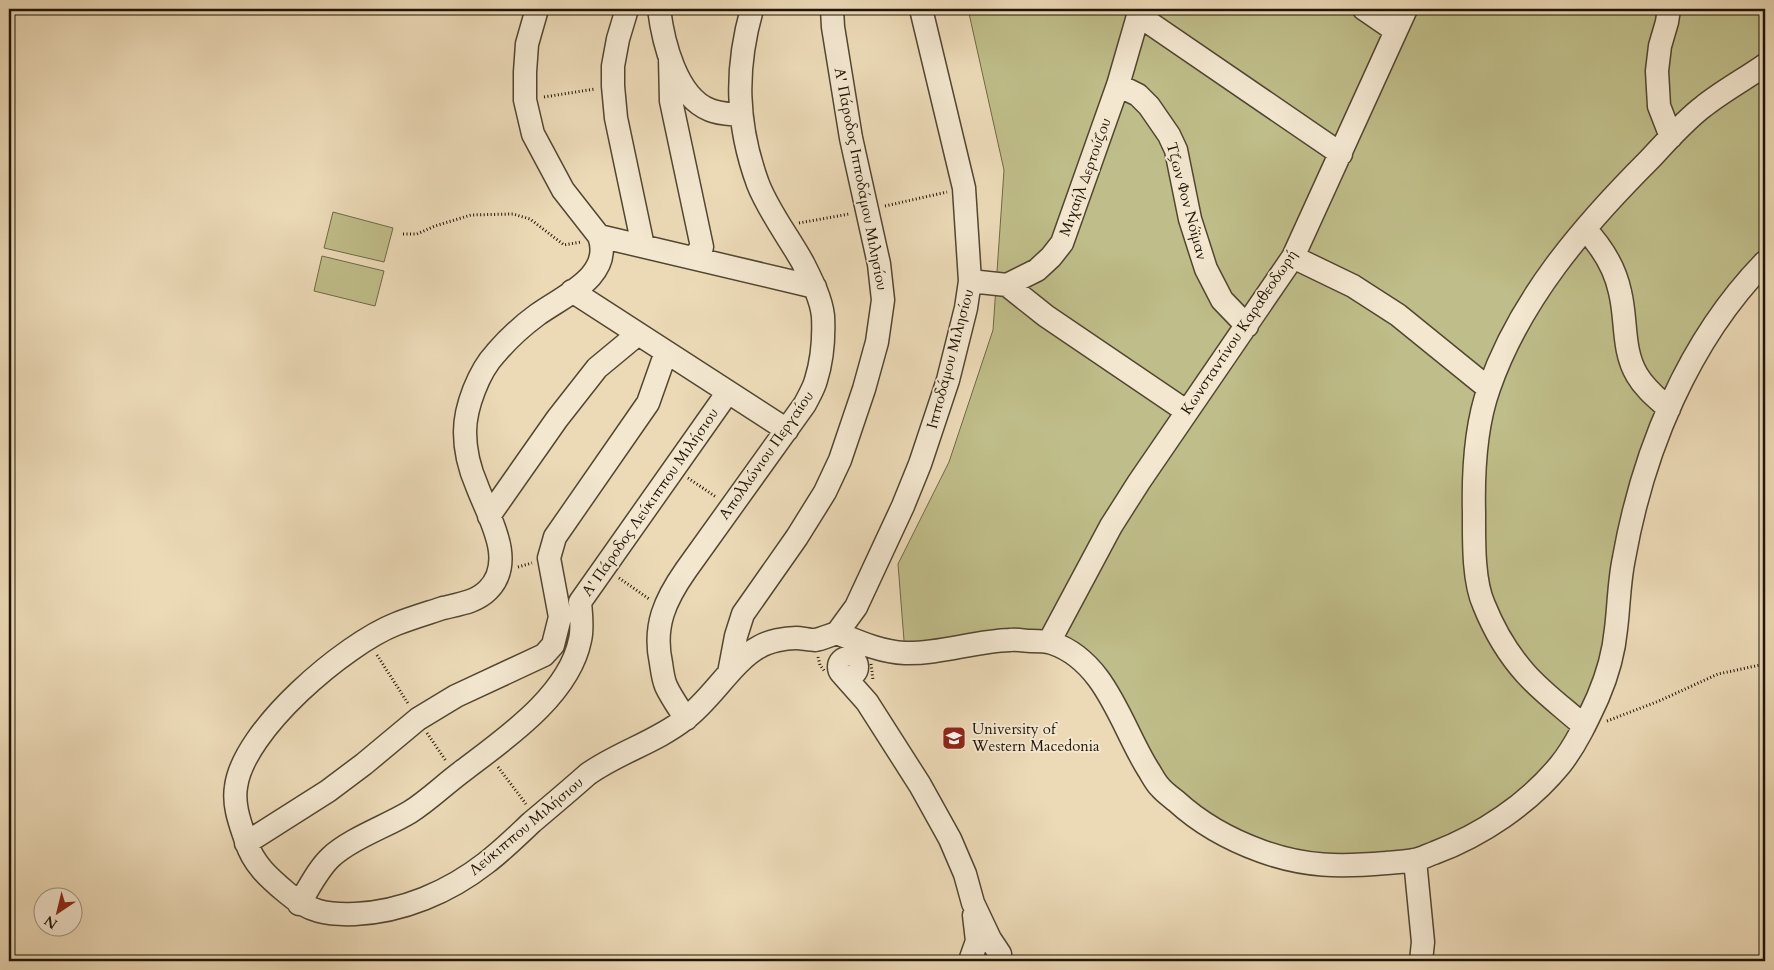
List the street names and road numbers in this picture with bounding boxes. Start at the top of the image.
street label: Α' Πάροδος Ιπποδάμου Μιλησίου [830,66,892,292]
street label: Μιχαήλ Δερτούζου [1054,115,1116,239]
street label: Τζων Φον Νόϊμαν [1162,140,1212,262]
street label: Κωνσταντίνου Καραθεοδωρή [1176,245,1302,419]
street label: Ιπποδάμου Μιλησίου [922,287,978,431]
street label: Απολλώνιου Περγαίου [714,387,818,523]
street label: Α' Πάροδος Λεύκιππου Μιλήσιου [577,404,723,600]
street label: Λεύκιππου Μιλήσιου [465,772,587,880]

